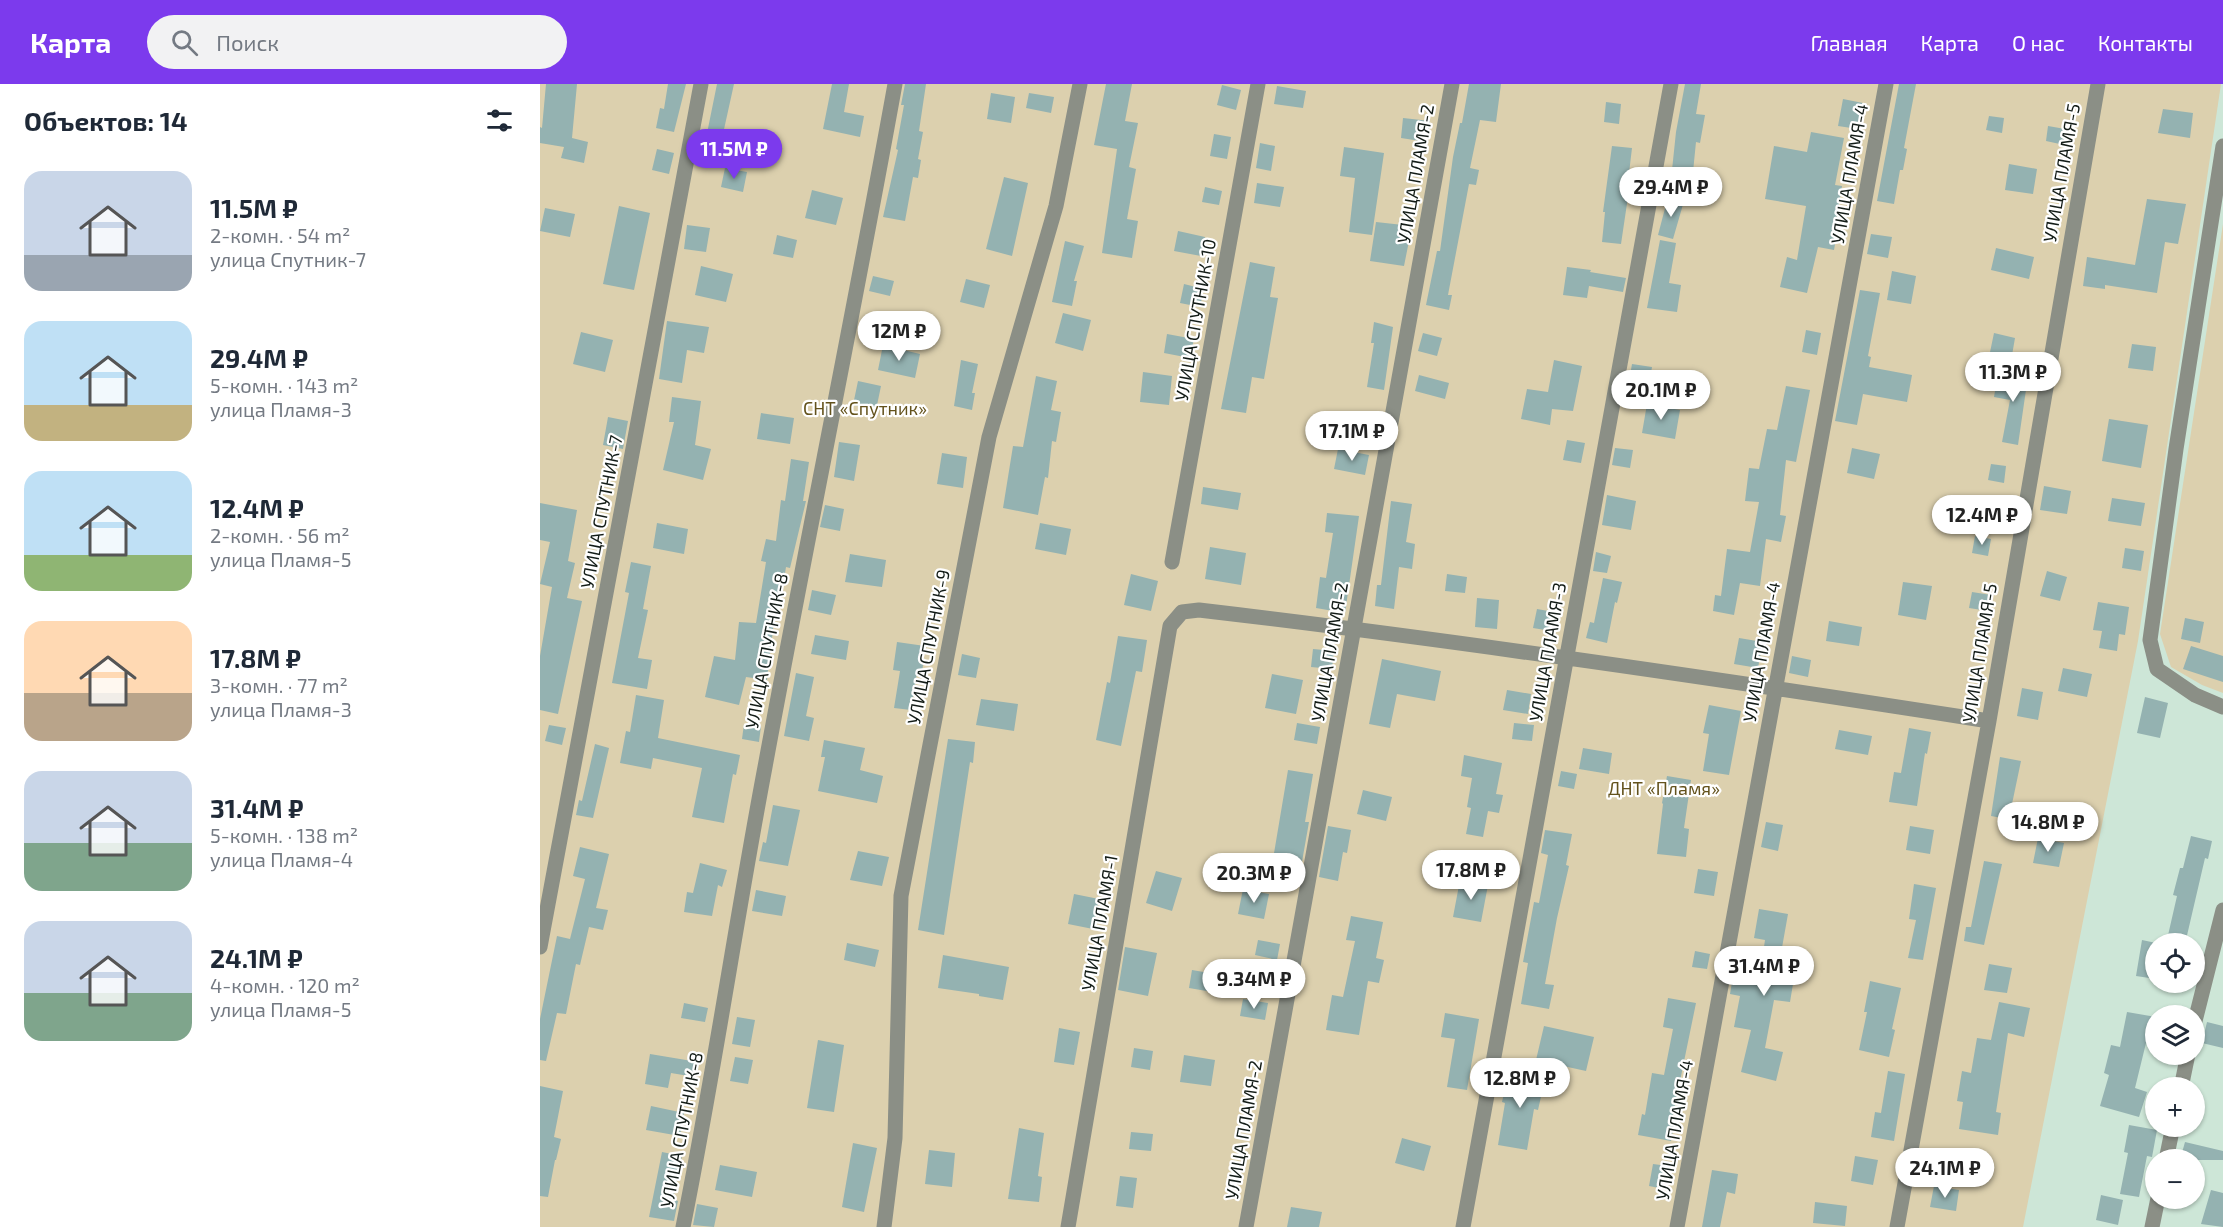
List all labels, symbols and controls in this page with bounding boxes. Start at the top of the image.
search box [147,15,567,69]
text: Карта [30,25,111,59]
icon: search [168,26,201,59]
text: Поиск [216,29,279,55]
text: Главная [1811,30,1888,55]
text: Карта [1921,30,1979,55]
text: О нас [2012,30,2065,55]
text: Контакты [2098,30,2193,55]
street label: УЛИЦА ПЛАМЯ-2 [1392,102,1438,245]
street label: УЛИЦА ПЛАМЯ-4 [1826,102,1872,246]
street label: УЛИЦА ПЛАМЯ-5 [2038,102,2084,244]
icon: filters [483,104,516,137]
text: Объектов: 14 [24,105,188,136]
pin: 11.5M ₽ [679,129,789,180]
text: 11.5M ₽ [700,136,768,160]
pin: 29.4M ₽ [1616,167,1726,218]
text: 29.4M ₽ [1633,174,1709,198]
text: 11.5M ₽ [210,192,298,223]
icon: home [72,195,144,267]
text: 2-комн. · 54 m² [210,223,350,247]
street label: УЛИЦА СПУТНИК-10 [1170,237,1220,403]
text: улица Спутник-7 [210,247,366,271]
pin: 12M ₽ [857,311,941,362]
text: 12M ₽ [872,318,926,342]
text: 29.4M ₽ [210,342,308,373]
icon: home [72,345,144,417]
pin: 11.3M ₽ [1958,352,2068,403]
text: 11.3M ₽ [1979,359,2047,383]
pin: 20.1M ₽ [1606,370,1716,421]
text: 5-комн. · 143 m² [210,373,358,397]
text: 20.1M ₽ [1625,377,1697,401]
text: улица Пламя-3 [210,397,352,421]
park label: СНТ «Спутник» [803,397,927,419]
pin: 17.1M ₽ [1297,411,1407,462]
text: 17.1M ₽ [1319,418,1385,442]
street label: УЛИЦА СПУТНИК-7 [575,433,627,590]
text: 12.4M ₽ [210,492,304,523]
icon: home [72,495,144,567]
pin: 12.4M ₽ [1927,495,2037,546]
text: 12.4M ₽ [1946,502,2018,526]
text: 2-комн. · 56 m² [210,523,350,547]
text: улица Пламя-5 [210,547,352,571]
street label: УЛИЦА СПУТНИК-9 [902,567,954,726]
street label: УЛИЦА СПУТНИК-8 [740,571,792,731]
street label: УЛИЦА ПЛАМЯ-2 [1306,580,1352,723]
street label: УЛИЦА ПЛАМЯ-3 [1524,580,1570,723]
street label: УЛИЦА ПЛАМЯ-4 [1738,580,1784,724]
street label: УЛИЦА ПЛАМЯ-5 [1957,582,2001,724]
text: 17.8M ₽ [210,642,301,673]
icon: home [72,645,144,717]
text: 3-комн. · 77 m² [210,673,348,697]
text: улица Пламя-3 [210,697,352,721]
park label: ДНТ «Пламя» [1608,777,1720,799]
text: 31.4M ₽ [210,792,304,823]
icon: home [72,795,144,867]
pin: 14.8M ₽ [1993,802,2103,853]
text: 14.8M ₽ [2011,809,2085,833]
text: 5-комн. · 138 m² [210,823,358,847]
text: улица Пламя-4 [210,847,353,871]
pin: 17.8M ₽ [1416,850,1526,901]
street label: УЛИЦА ПЛАМЯ-1 [1076,853,1122,992]
pin: 20.3M ₽ [1199,853,1309,904]
text: 17.8M ₽ [1436,857,1506,881]
text: 20.3M ₽ [1217,860,1291,884]
map controls [2145,933,2205,1209]
button: locate [2145,933,2205,993]
text: 24.1M ₽ [210,942,303,973]
icon: home [72,945,144,1017]
pin: 31.4M ₽ [1709,946,1819,997]
text: 31.4M ₽ [1728,953,1800,977]
pin: 9.34M ₽ [1199,959,1309,1010]
text: 9.34M ₽ [1216,966,1292,990]
text: 4-комн. · 120 m² [210,973,360,997]
text: улица Пламя-5 [210,997,352,1021]
button: layers [2145,1005,2205,1065]
street label: УЛИЦА СПУТНИК-8 [655,1050,707,1210]
street label: УЛИЦА ПЛАМЯ-2 [1220,1058,1266,1201]
pin: 12.8M ₽ [1465,1058,1575,1109]
street label: УЛИЦА ПЛАМЯ-4 [1651,1058,1697,1202]
text: 12.8M ₽ [1484,1065,1556,1089]
button: + [2145,1077,2205,1137]
pin: 24.1M ₽ [1890,1148,2000,1199]
button: − [2145,1149,2205,1209]
text: 24.1M ₽ [1909,1155,1981,1179]

